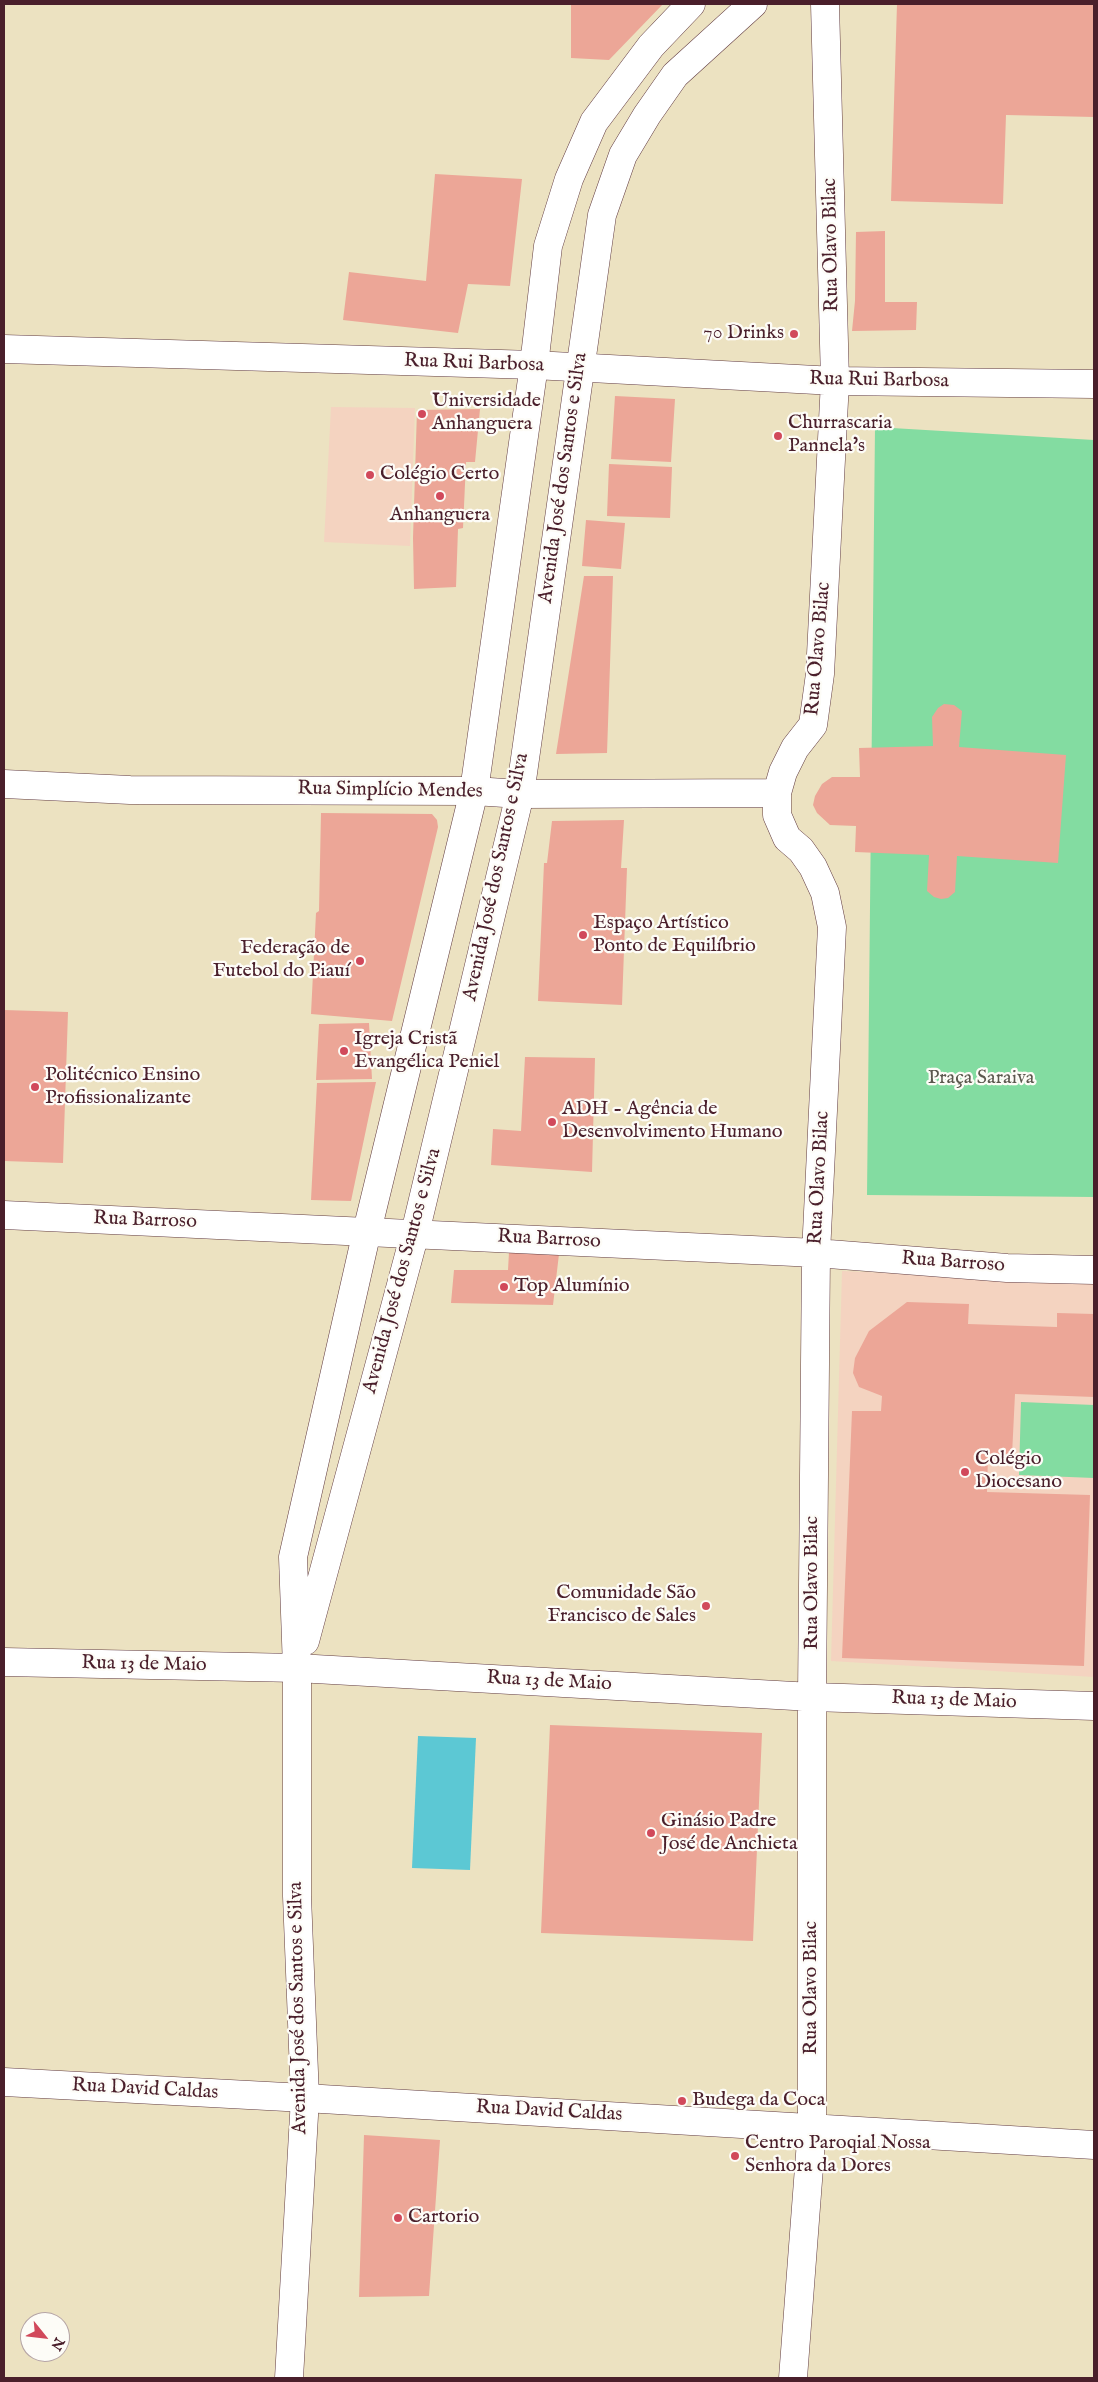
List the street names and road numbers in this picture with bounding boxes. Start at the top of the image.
street label: Rua Olavo Bilac [819,178,845,312]
street label: Rua Rui Barbosa [404,350,544,378]
street label: Avenida José dos Santos e Silva [535,351,593,605]
street label: Rua Rui Barbosa [809,368,949,394]
street label: Rua Olavo Bilac [801,581,837,717]
street label: Avenida José dos Santos e Silva [459,751,535,1003]
street label: Rua Simplício Mendes [297,777,483,805]
street label: Rua Olavo Bilac [805,1110,835,1246]
street label: Avenida José dos Santos e Silva [359,1146,447,1396]
street label: Rua Barroso [93,1207,197,1235]
street label: Rua Barroso [497,1225,601,1255]
street label: Rua Barroso [900,1247,1006,1279]
street label: Rua Olavo Bilac [801,1516,825,1650]
street label: Rua 13 de Maio [81,1652,207,1678]
street label: Rua 13 de Maio [486,1667,612,1697]
street label: Rua 13 de Maio [891,1687,1017,1715]
street label: Avenida José dos Santos e Silva [285,1881,313,2135]
street label: Rua Olavo Bilac [800,1921,824,2055]
street label: Rua David Caldas [71,2074,219,2106]
street label: Rua David Caldas [475,2096,623,2128]

